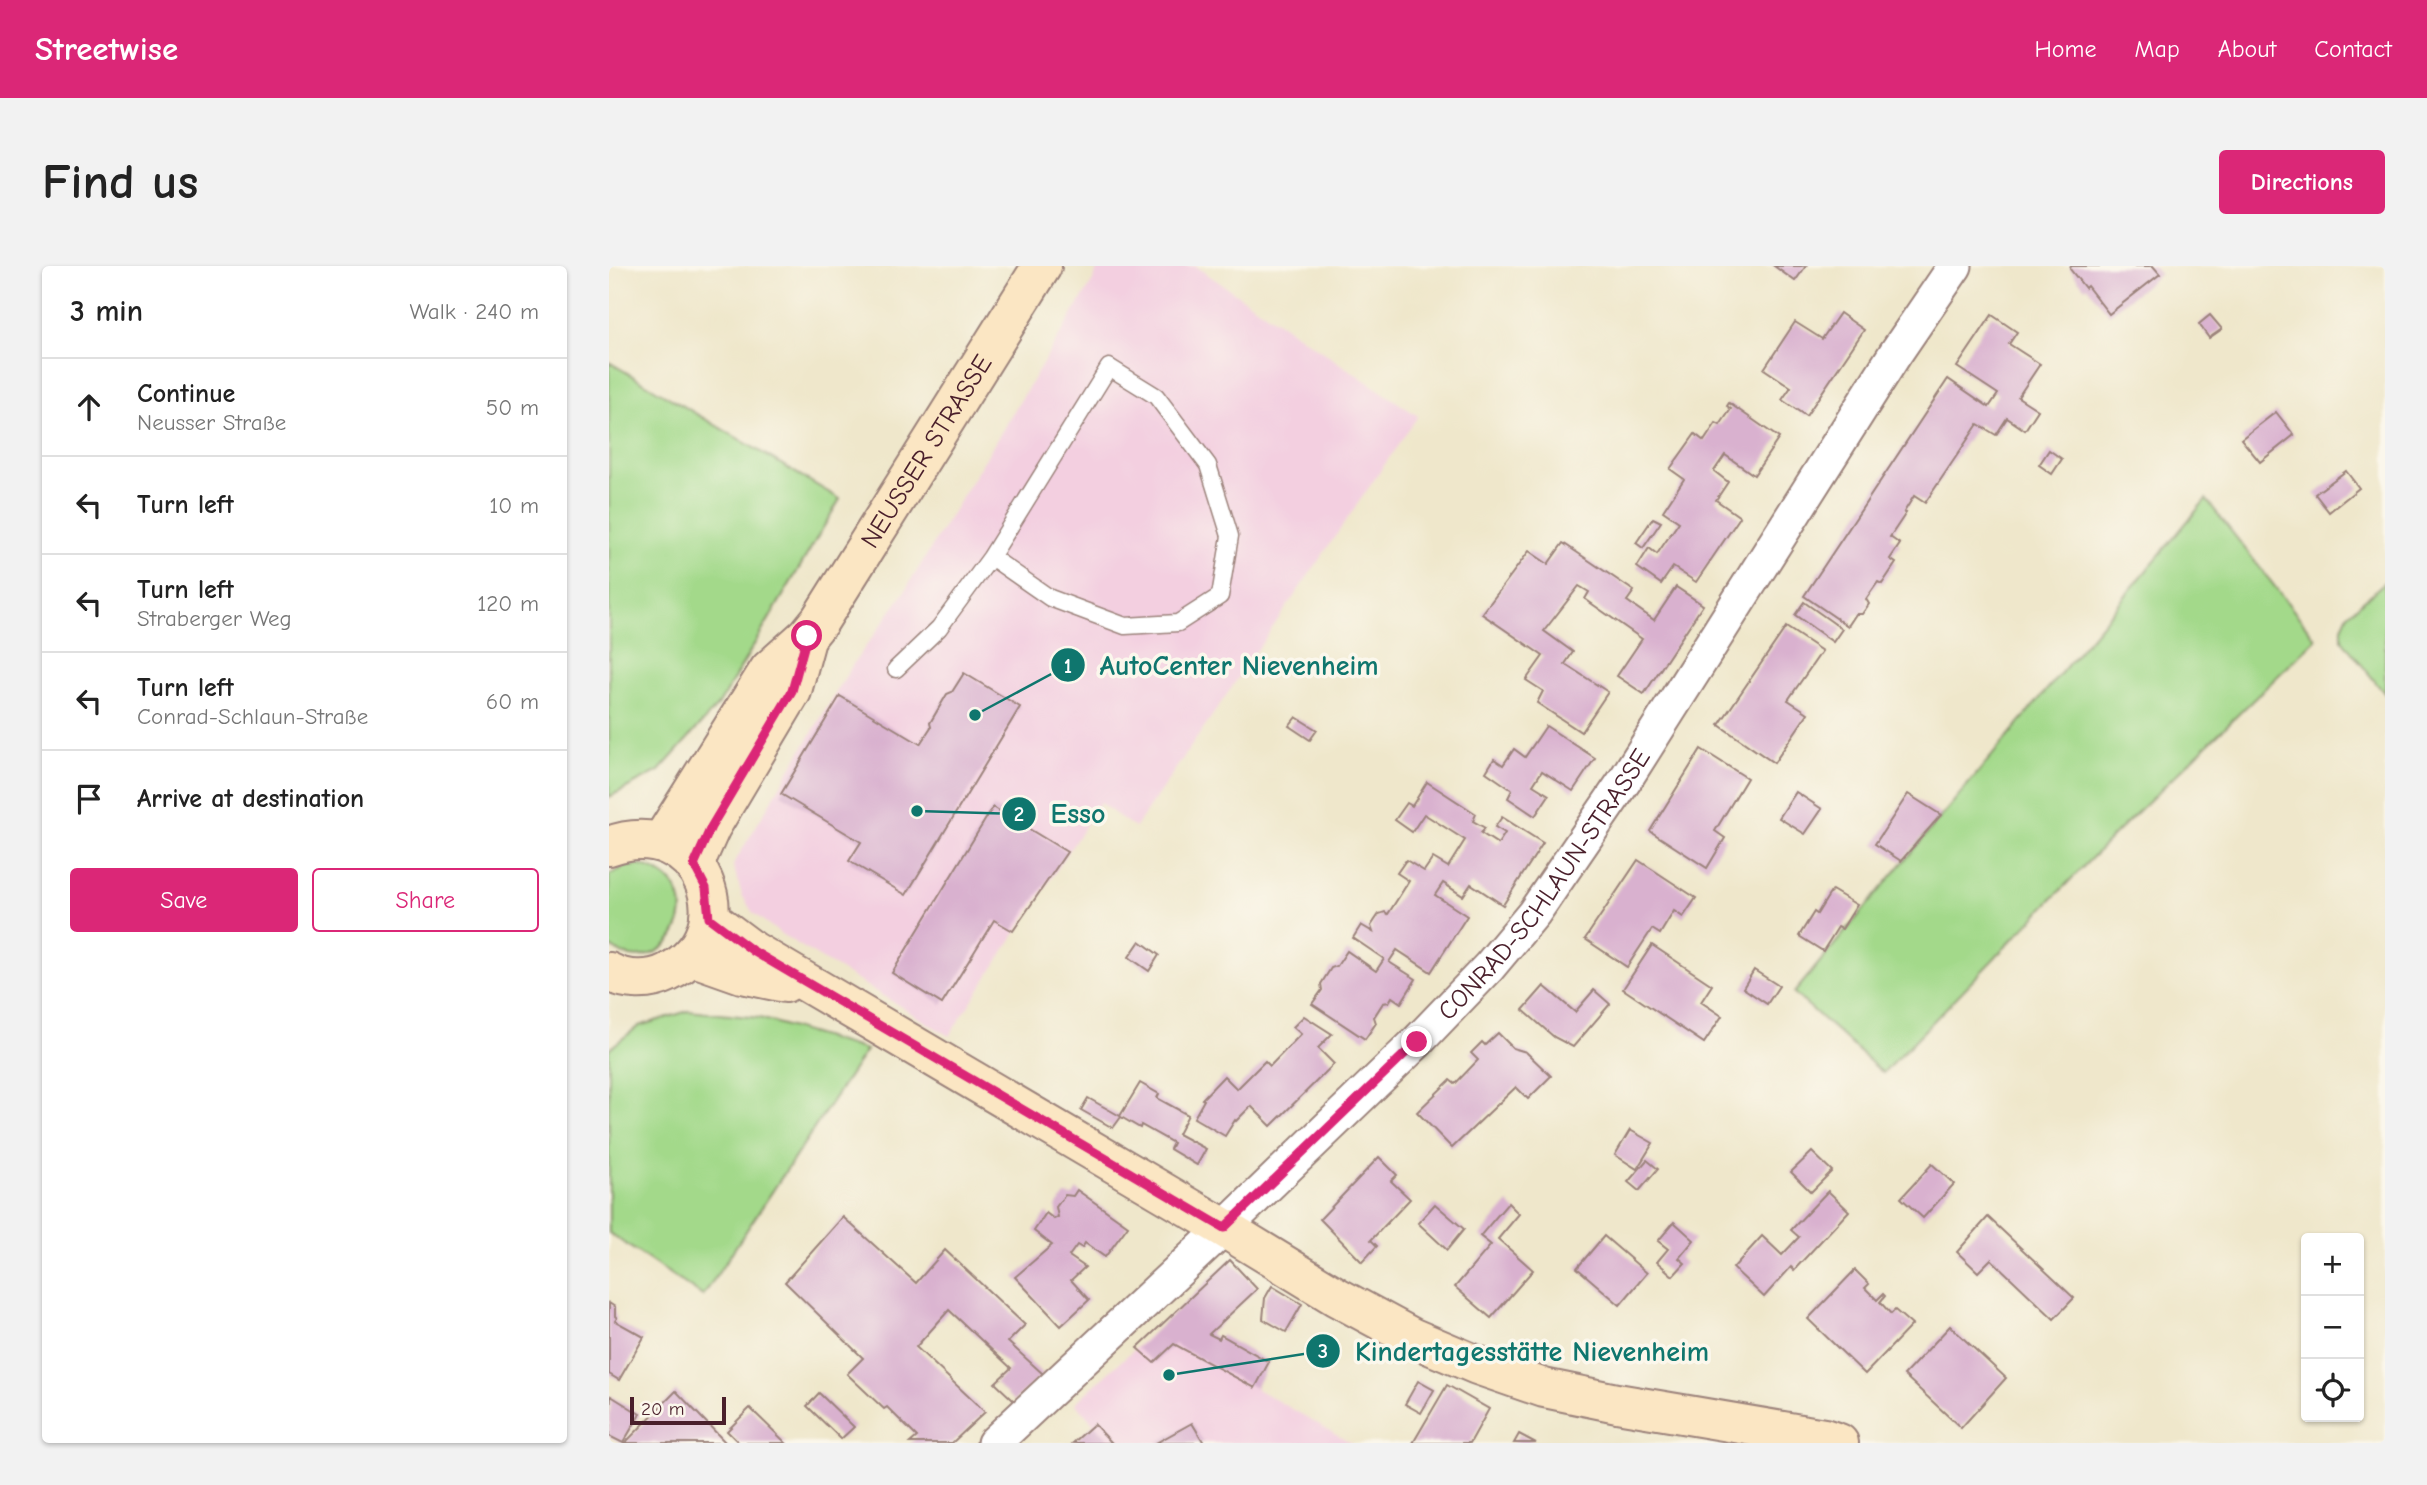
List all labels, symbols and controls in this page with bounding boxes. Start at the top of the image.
text: Streetwise [35,30,178,68]
text: Home [2035,35,2096,63]
text: Map [2134,35,2180,63]
text: About [2218,35,2276,63]
text: Contact [2314,35,2392,63]
button: Directions [2219,150,2385,214]
text: Find us [42,154,198,210]
text: 3 min [70,294,143,329]
text: Walk · 240 m [409,298,539,325]
street label: NEUSSER STRASSE [855,350,998,554]
text: Continue [137,379,235,409]
icon: ahead [70,388,108,426]
text: 50 m [486,394,539,421]
text: Neusser Straße [137,409,286,436]
icon: left [70,486,108,524]
text: Turn left [137,490,234,520]
text: 10 m [489,492,539,519]
text: Turn left [137,575,234,605]
icon: left [70,584,108,622]
text: 120 m [477,590,539,617]
text: Straberger Weg [137,605,292,632]
route start [791,620,822,651]
callout: AutoCenter Nievenheim [1050,641,1393,690]
text: AutoCenter Nievenheim [1099,650,1379,682]
text: 1 [1064,654,1072,678]
text: Turn left [137,673,234,703]
icon: left [70,682,108,720]
text: 60 m [486,688,539,715]
text: Conrad-Schlaun-Straße [137,703,368,730]
street label: CONRAD-SCHLAUN-STRASSE [1432,744,1657,1027]
icon: arrive [70,780,108,818]
text: Arrive at destination [137,784,364,814]
callout: Esso [1002,789,1120,838]
text: Esso [1051,798,1105,830]
text: 2 [1014,802,1024,826]
button: Save [70,868,298,932]
button: Share [312,868,539,932]
route end [1401,1026,1432,1057]
map controls [2301,1233,2364,1422]
button: + [2301,1233,2364,1296]
button: − [2301,1296,2364,1359]
callout: Kindertagesstätte Nievenheim [1306,1326,1723,1375]
text: Kindertagesstätte Nievenheim [1355,1336,1709,1368]
text: 3 [1318,1339,1328,1363]
button: locate [2301,1359,2364,1422]
scale bar [630,1394,726,1426]
text: 20 m [641,1398,685,1420]

